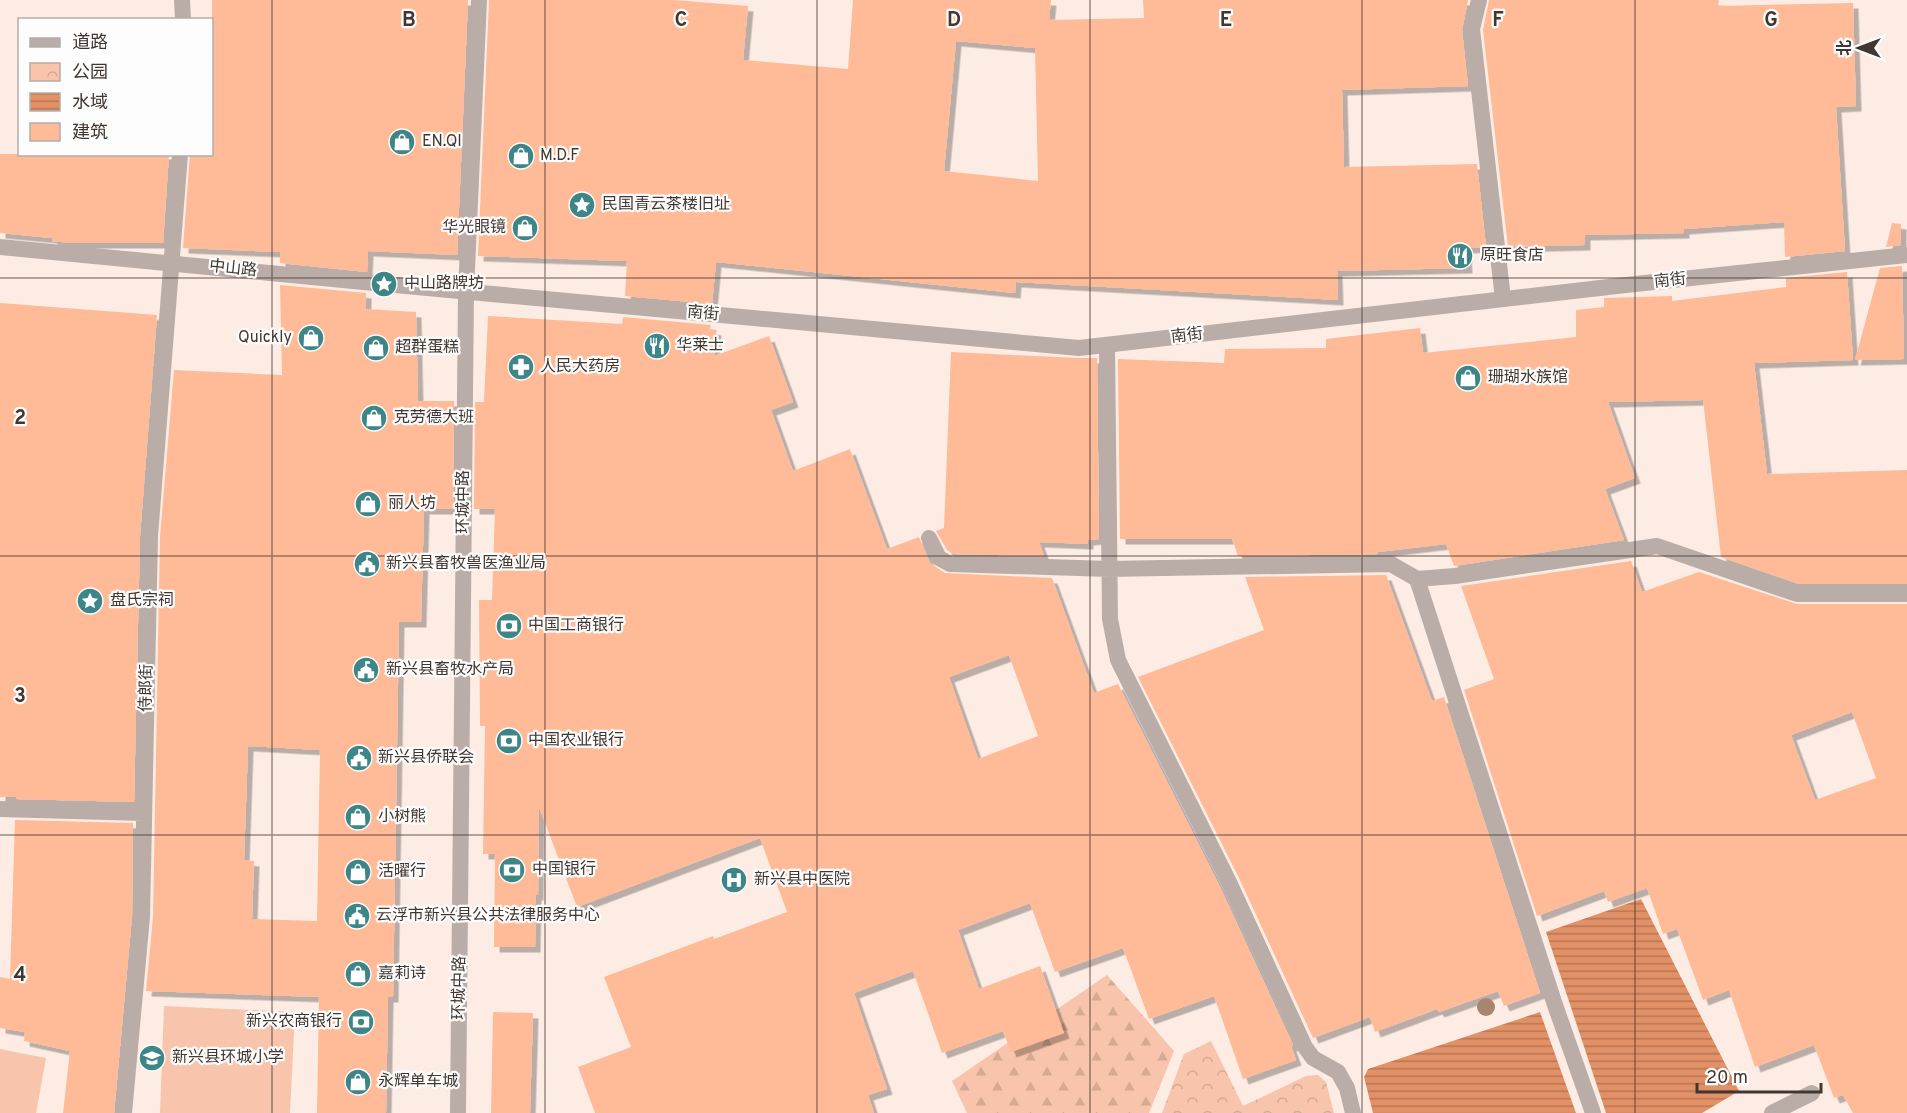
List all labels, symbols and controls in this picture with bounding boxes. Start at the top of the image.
text: B [402,8,416,34]
text: C [675,8,687,34]
text: D [947,8,961,34]
text: E [1220,8,1232,34]
text: F [1492,8,1504,34]
text: G [1764,8,1778,34]
legend [18,18,213,156]
north arrow [1829,18,1889,78]
text: 道路 [72,32,108,55]
text: 北 [1836,40,1856,56]
text: 公园 [72,62,108,85]
text: 水域 [72,92,108,115]
text: 建筑 [72,122,108,145]
shop icon: EN.QI [387,127,417,157]
place label: EN.QI [422,132,462,152]
shop icon: M.D.F [506,141,536,171]
place label: M.D.F [540,146,579,166]
place icon: 民国青云茶楼旧址 [567,190,597,220]
place label: 民国青云茶楼旧址 [602,195,730,215]
shop icon: 华光眼镜 [510,213,540,243]
place label: 华光眼镜 [442,218,506,238]
restaurant icon: 原旺食店 [1445,241,1475,271]
place label: 原旺食店 [1480,246,1544,266]
street label: 中山路 [208,257,258,281]
place icon: 中山路牌坊 [369,269,399,299]
street label: 南街 [1653,269,1687,293]
place label: 中山路牌坊 [404,274,484,294]
street label: 南街 [686,303,720,325]
shop icon: Quickly [296,323,326,353]
street label: 南街 [1170,324,1204,348]
place label: Quickly [238,328,292,348]
restaurant icon: 华莱士 [642,331,672,361]
shop icon: 超群蛋糕 [361,333,391,363]
place label: 华莱士 [676,336,724,356]
place label: 超群蛋糕 [395,338,459,358]
pharmacy icon: 人民大药房 [506,352,536,382]
place label: 人民大药房 [540,357,620,377]
shop icon: 珊瑚水族馆 [1453,363,1483,393]
place label: 珊瑚水族馆 [1488,368,1568,388]
shop icon: 克劳德大班 [359,403,389,433]
text: 2 [14,406,26,432]
place label: 克劳德大班 [394,408,474,428]
street label: 环城中路 [454,470,474,534]
shop icon: 丽人坊 [353,489,383,519]
place label: 丽人坊 [388,494,436,514]
public building icon: 新兴县畜牧兽医渔业局 [352,549,382,579]
place label: 新兴县畜牧兽医渔业局 [386,554,546,574]
place icon: 盘氏宗祠 [75,586,105,616]
place label: 盘氏宗祠 [110,591,174,611]
bank icon: 中国工商银行 [494,611,524,641]
place label: 中国工商银行 [528,616,624,636]
public building icon: 新兴县畜牧水产局 [351,655,381,685]
place label: 新兴县畜牧水产局 [386,660,514,680]
street label: 侍郎街 [136,664,157,712]
text: 3 [14,684,26,710]
bank icon: 中国农业银行 [494,726,524,756]
place label: 中国农业银行 [528,731,624,751]
public building icon: 新兴县侨联会 [344,743,374,773]
place label: 新兴县侨联会 [378,748,474,768]
shop icon: 小树熊 [343,802,373,832]
place label: 小树熊 [378,807,426,827]
bank icon: 中国银行 [497,855,527,885]
shop icon: 活曜行 [343,857,373,887]
place label: 中国银行 [532,860,596,880]
place label: 活曜行 [378,862,426,882]
hospital icon: 新兴县中医院 [719,865,749,895]
place label: 新兴县中医院 [754,870,850,890]
public building icon: 云浮市新兴县公共法律服务中心 [342,901,372,931]
place label: 云浮市新兴县公共法律服务中心 [376,906,600,926]
street label: 环城中路 [449,956,471,1020]
shop icon: 嘉莉诗 [343,959,373,989]
text: 4 [14,963,26,989]
place label: 嘉莉诗 [378,964,426,984]
bank icon: 新兴农商银行 [346,1007,376,1037]
place label: 新兴农商银行 [246,1012,342,1032]
school or university icon: 新兴县环城小学 [137,1043,167,1073]
place label: 新兴县环城小学 [172,1048,284,1068]
scale bar [1697,1056,1822,1094]
shop icon: 永辉单车城 [343,1067,373,1097]
text: 20 m [1706,1067,1748,1090]
place label: 永辉单车城 [378,1072,458,1092]

